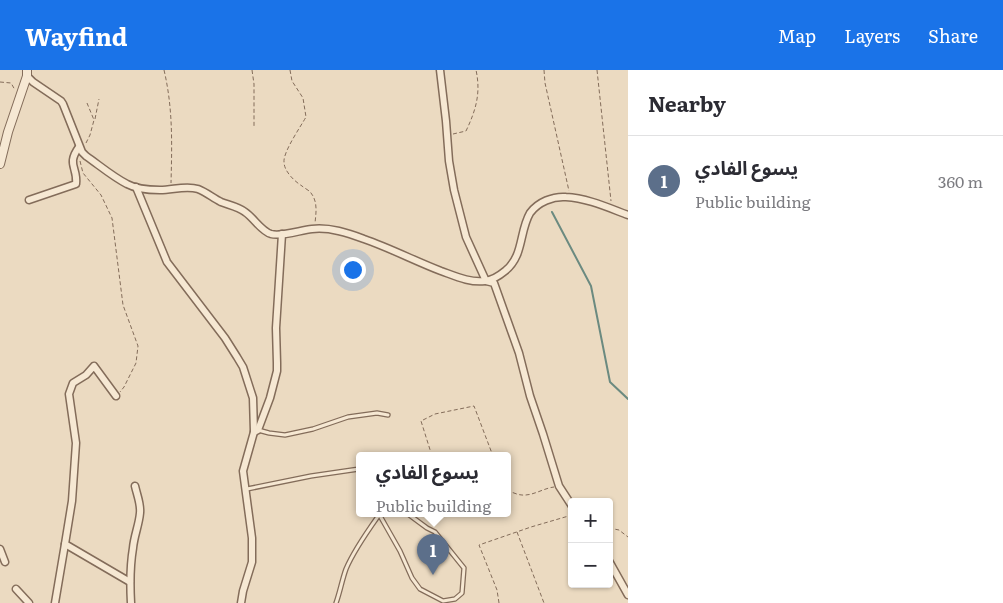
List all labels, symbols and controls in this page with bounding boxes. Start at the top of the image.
text: Wayfind [25,18,128,53]
text: Map [778,22,816,49]
text: Layers [844,22,900,49]
text: Share [928,22,978,49]
text: Nearby [648,87,726,118]
text: يسوع الفادي [695,153,798,181]
text: 1 [661,169,667,193]
text: 360 m [938,169,983,193]
text: Public building [695,189,811,213]
your location [340,257,366,283]
popup [356,452,511,517]
text: يسوع الفادي [376,457,479,485]
text: Public building [376,493,491,517]
map controls [568,498,613,588]
button: + [568,498,613,543]
pin: 1 [417,534,449,575]
button: − [568,543,613,588]

